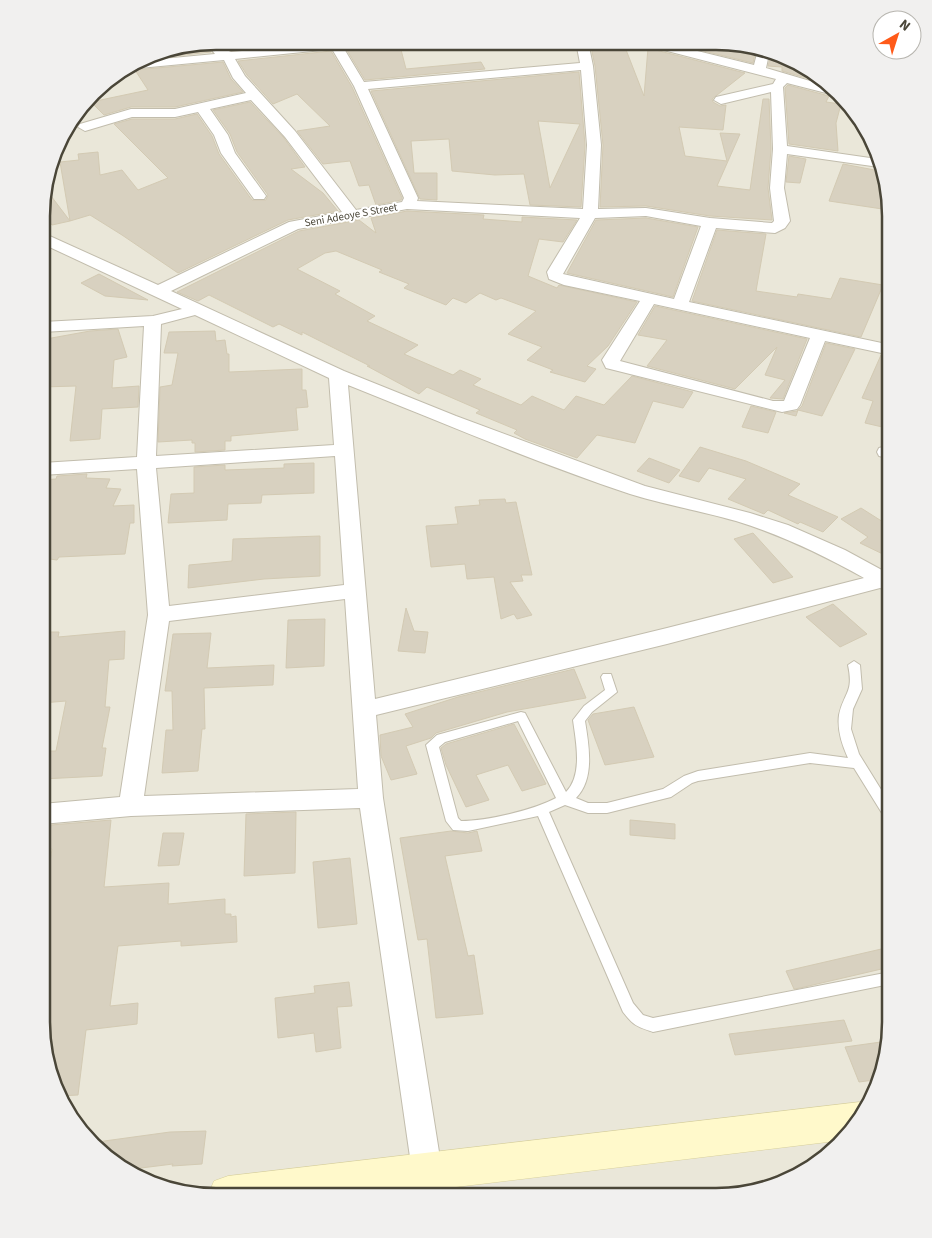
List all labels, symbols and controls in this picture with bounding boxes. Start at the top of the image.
north arrow [872,10,922,60]
text: N [895,15,914,36]
street label: Seni Adeoye S Street [303,199,399,231]

